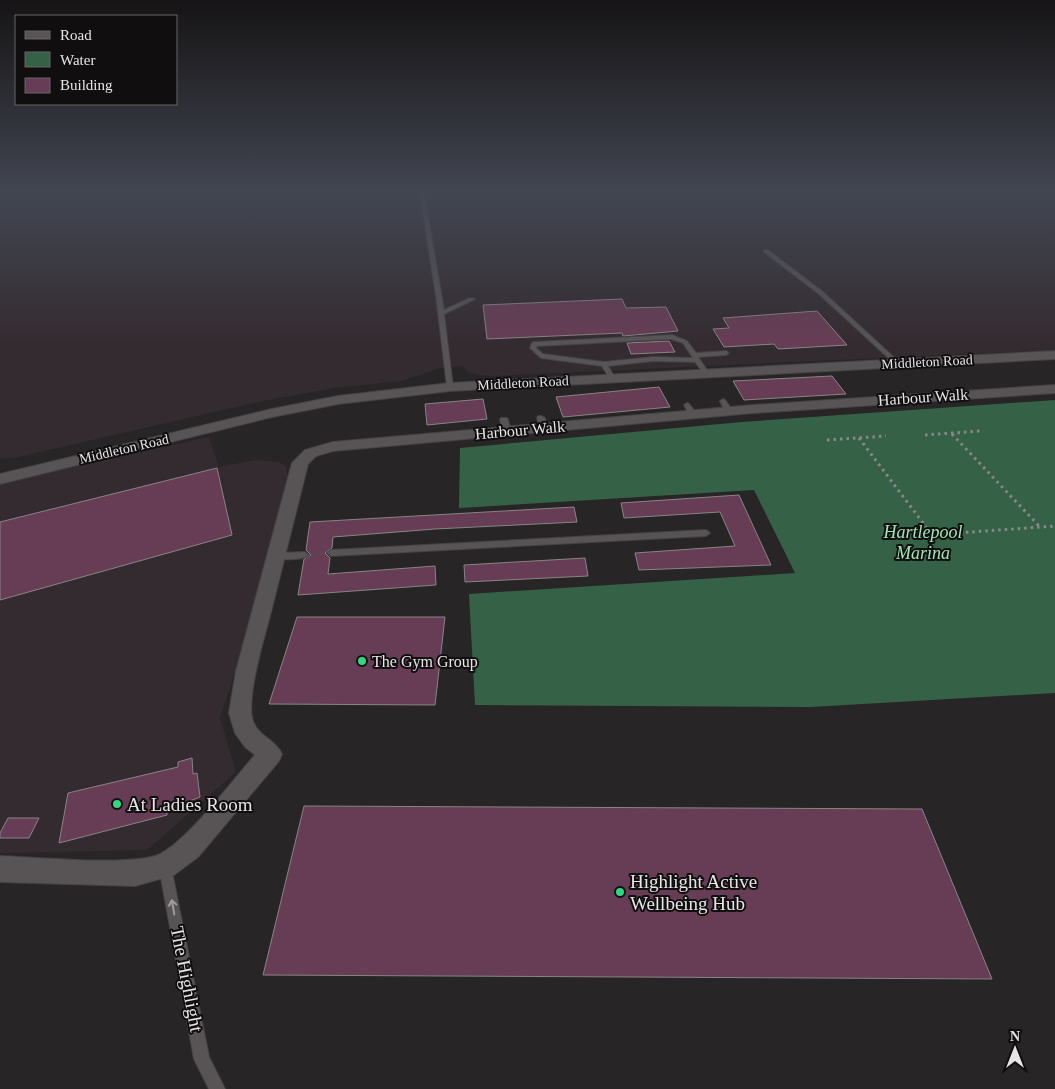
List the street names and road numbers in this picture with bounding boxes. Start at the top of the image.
street label: Middleton Road [881,352,973,372]
street label: Middleton Road [477,373,569,393]
street label: Harbour Walk [877,385,969,409]
street label: Harbour Walk [474,418,566,442]
street label: Middleton Road [78,431,170,467]
street label: The Highlight [166,924,208,1034]

